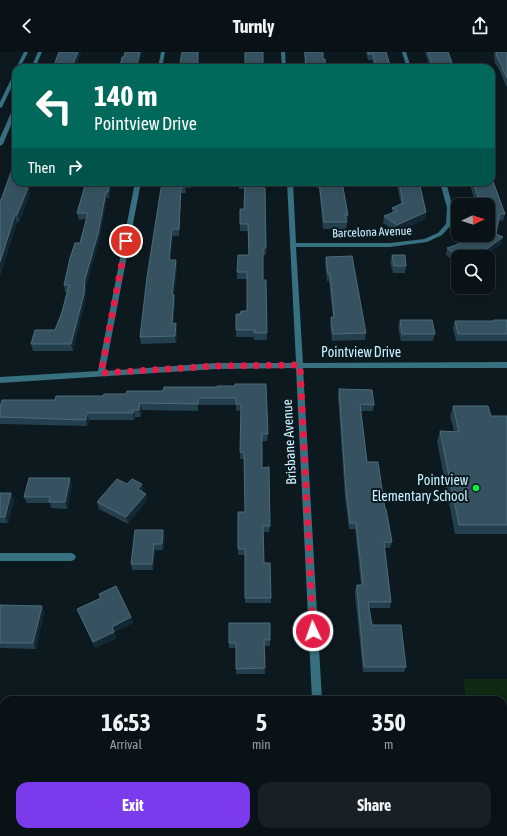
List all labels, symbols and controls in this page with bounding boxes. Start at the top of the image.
icon: back [16,15,38,37]
icon: share [469,15,491,37]
text: Turnly [233,16,274,37]
icon: left [28,80,80,132]
text: 140 m [94,80,157,112]
text: Pointview Drive [94,113,197,134]
icon: right [64,156,86,178]
text: Then [28,159,56,176]
north arrow [451,198,495,242]
map controls [451,198,495,294]
pin [109,224,143,258]
street label: Barcelona Avenue [332,224,412,240]
icon: arrive [115,230,137,252]
button: search [451,250,495,294]
street label: Pointview Drive [321,344,401,360]
street label: Brisbane Avenue [279,399,299,485]
place label: Pointview Elementary School [372,472,469,504]
marker: Pointview Elementary School [471,483,481,493]
position arrow [292,610,334,652]
text: 16:53 [101,709,151,736]
text: 5 [256,709,267,736]
text: 350 [372,709,406,736]
text: Arrival [110,737,142,752]
text: min [252,737,271,752]
text: m [384,737,393,752]
button: Exit [16,782,250,828]
button: Share [258,782,491,828]

